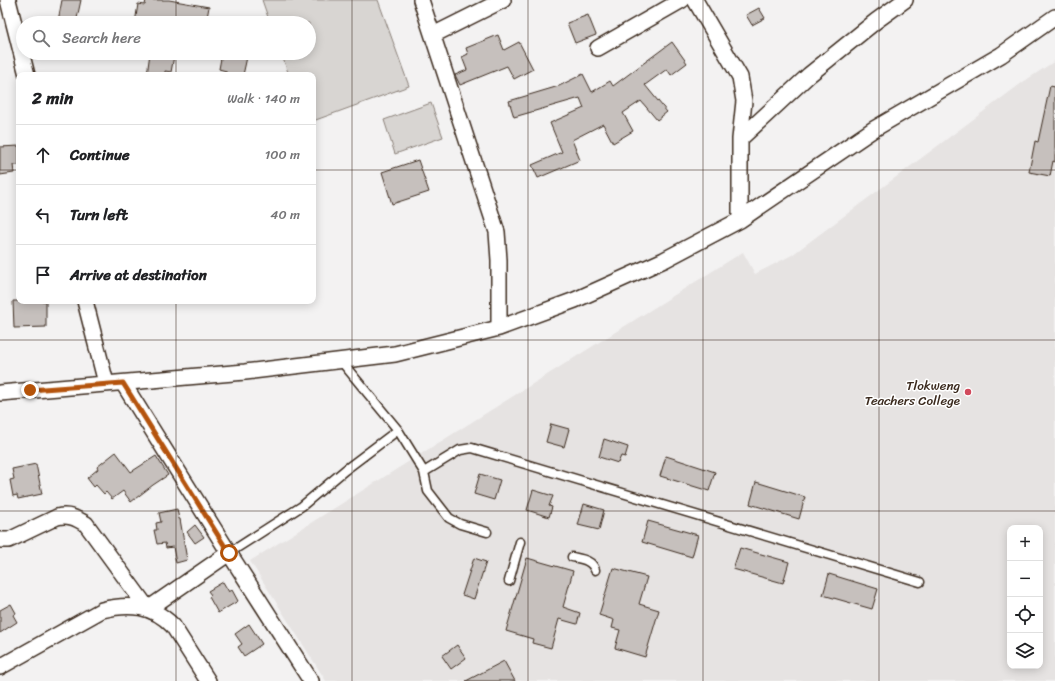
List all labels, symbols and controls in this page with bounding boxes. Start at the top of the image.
search box [16,16,316,60]
text: Search here [62,25,141,51]
icon: search [30,27,52,49]
text: 2 min [32,83,73,113]
text: Walk · 140 m [227,87,300,110]
text: Continue [70,142,130,168]
text: 100 m [265,143,300,166]
icon: ahead [32,144,54,166]
text: Turn left [70,202,128,228]
text: 40 m [270,203,300,226]
icon: left [32,204,54,226]
text: Arrive at destination [70,262,207,288]
icon: arrive [32,264,54,286]
place label: Tlokweng Teachers College [865,374,960,412]
route end [21,381,39,399]
marker: Tlokweng Teachers College [963,387,973,397]
map controls [1007,525,1043,669]
button: + [1007,525,1043,561]
route start [220,544,238,562]
button: − [1007,561,1043,597]
button: locate [1007,597,1043,633]
button: layers [1007,633,1043,669]

